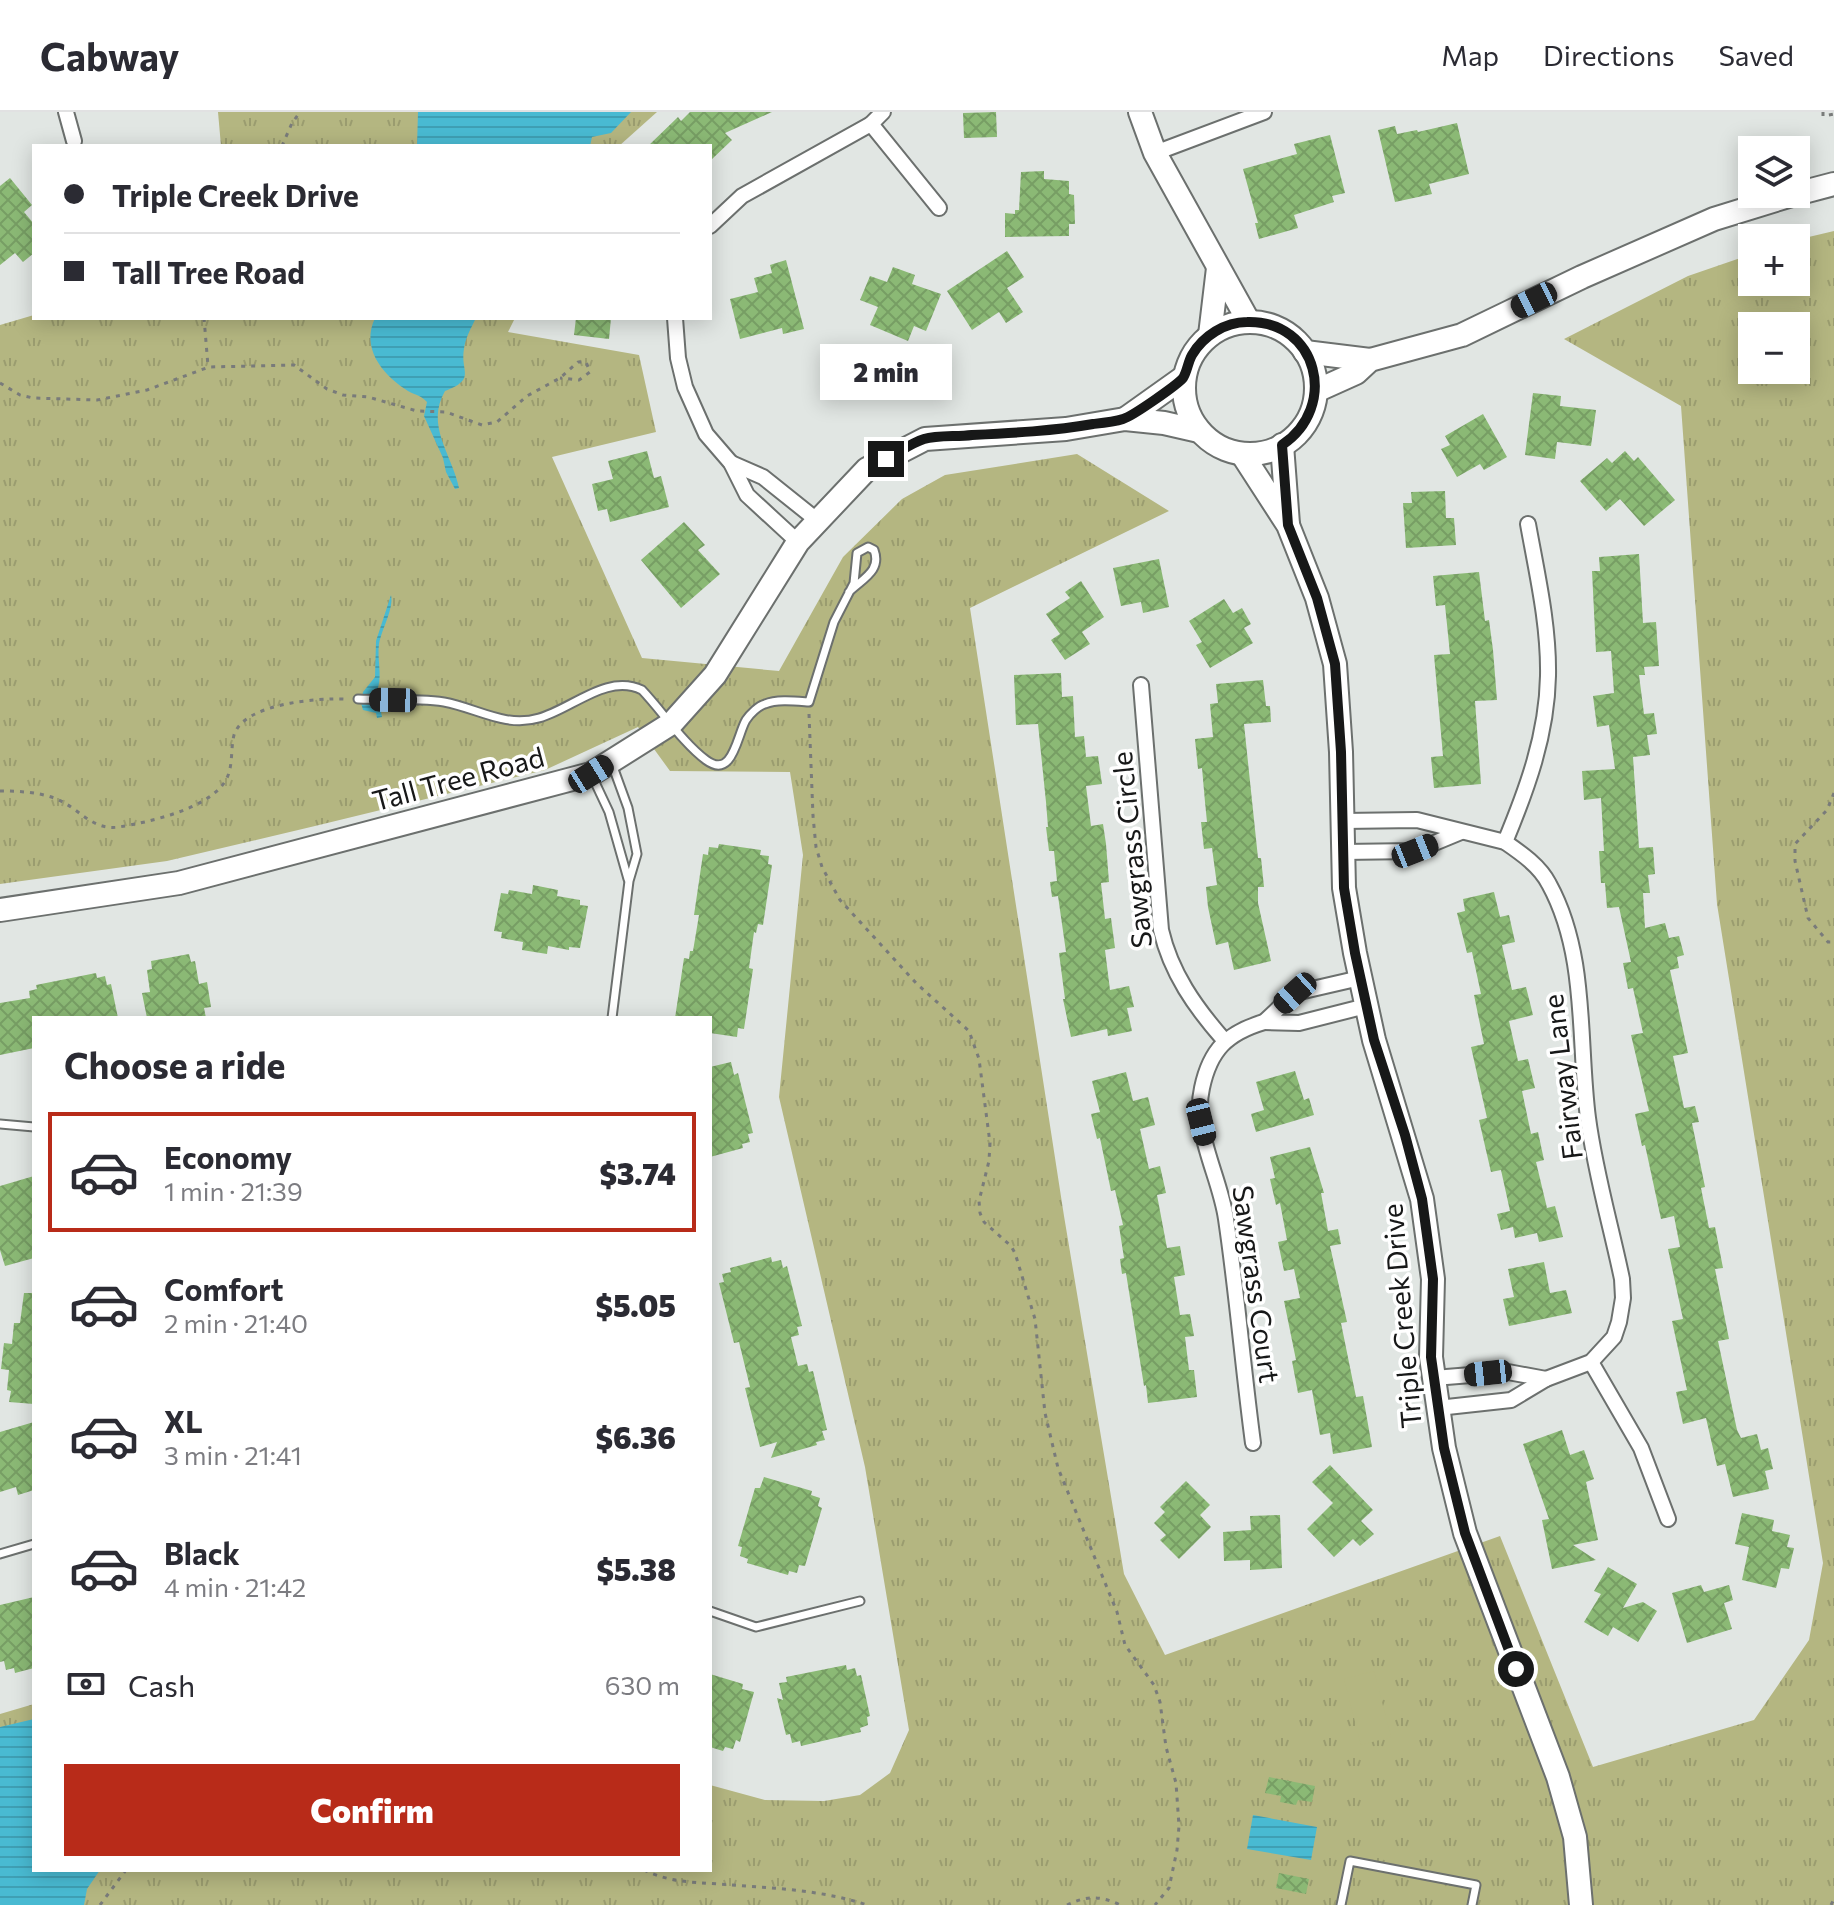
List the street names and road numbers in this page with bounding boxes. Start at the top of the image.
street label: Tall Tree Road [368,739,548,817]
street label: Sawgrass Circle [1104,750,1158,950]
street label: Fairway Lane [1535,992,1589,1162]
street label: Sawgrass Court [1226,1183,1288,1385]
street label: Triple Creek Drive [1374,1202,1428,1430]

